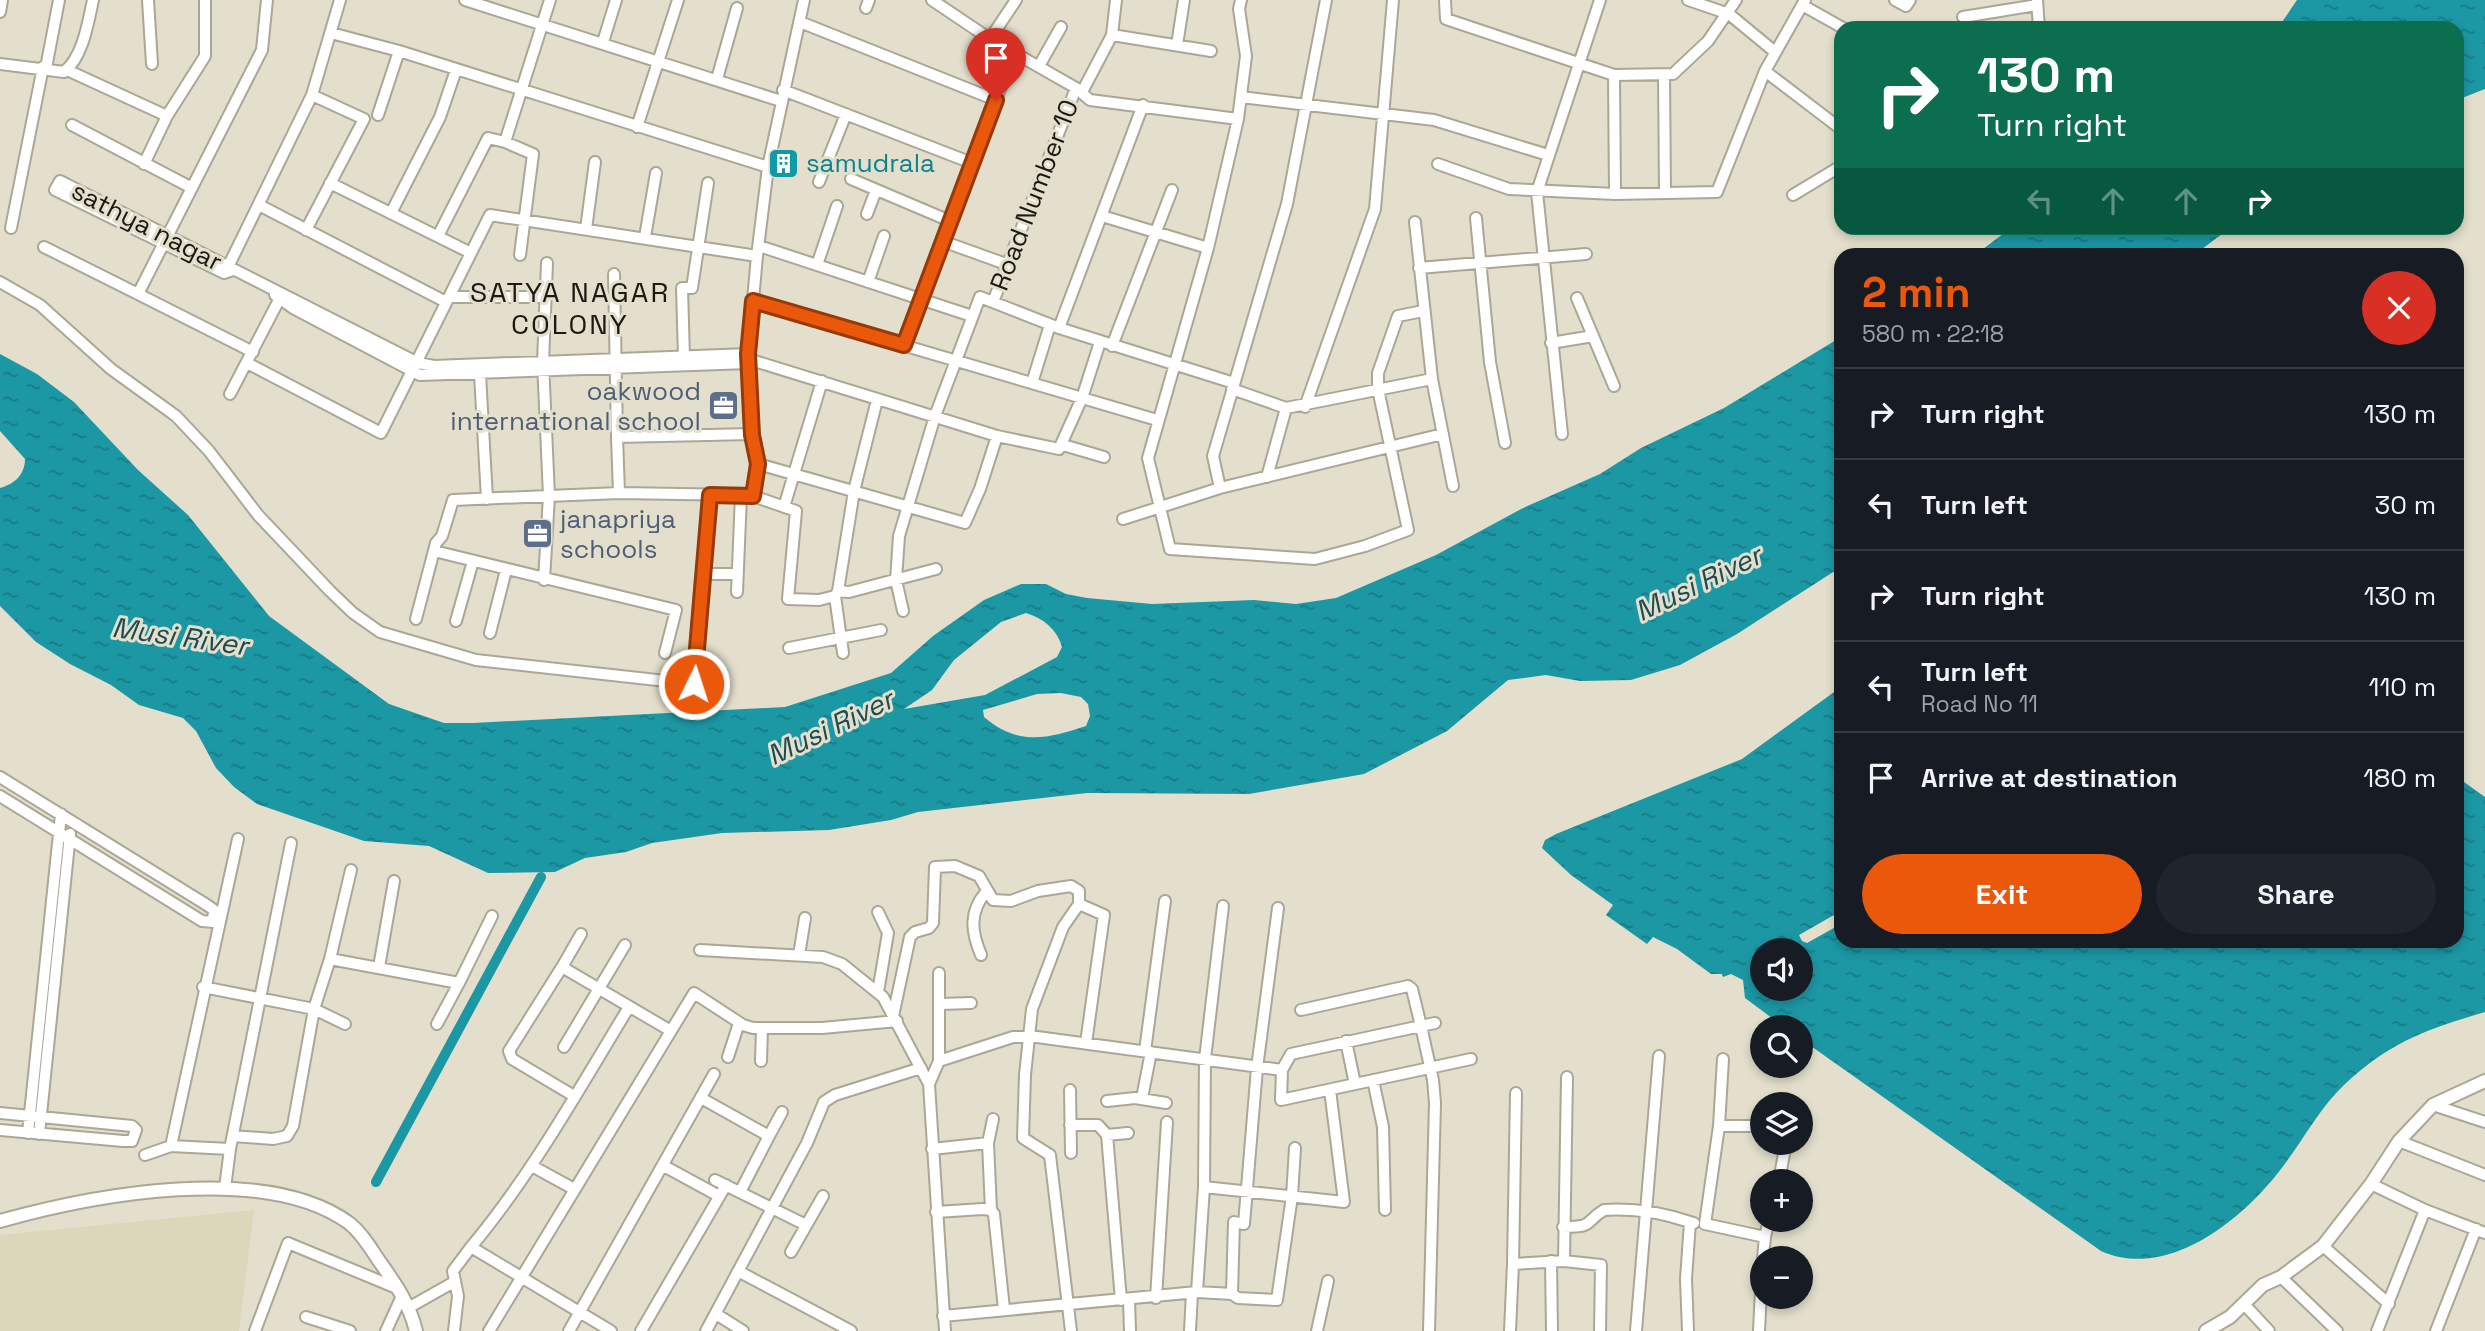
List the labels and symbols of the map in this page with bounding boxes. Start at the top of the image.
pin [966,28,1026,100]
street label: Road Number 10 [982,95,1086,295]
building icon: samudrala [766,146,800,180]
place label: samudrala [806,146,935,180]
street label: sathya nagar [66,173,228,279]
district label: SATYA NAGAR COLONY [470,274,670,342]
place label: oakwood international school [450,374,701,438]
office icon: oakwood international school [707,389,741,423]
place label: janapriya schools [559,502,676,566]
office icon: janapriya schools [520,517,554,551]
water label: Musi River [1629,535,1770,629]
water label: Musi River [110,609,253,664]
position arrow [657,647,731,721]
water label: Musi River [761,679,902,773]

